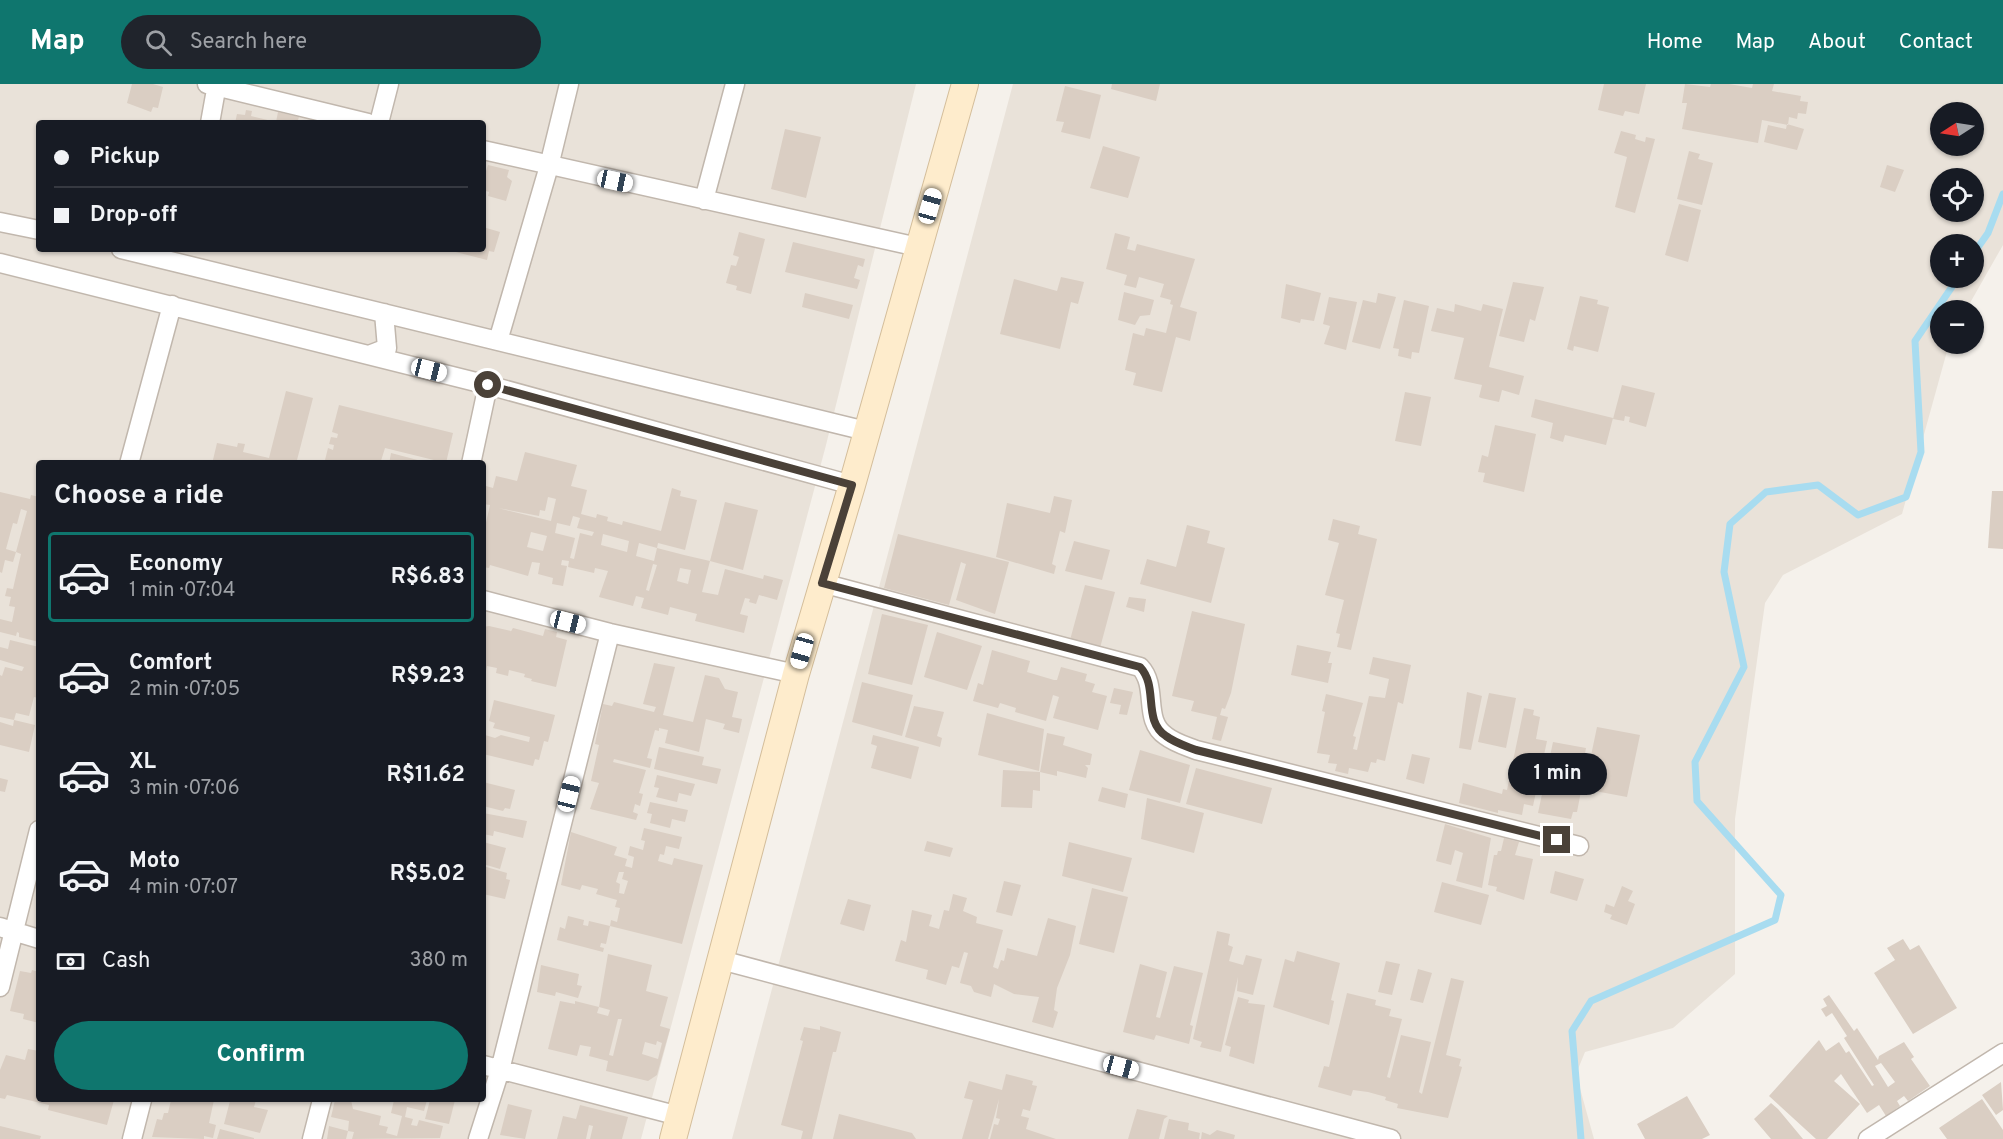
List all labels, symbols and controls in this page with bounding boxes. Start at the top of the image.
search box [121,15,541,69]
text: Map [30,24,85,60]
icon: search [142,26,175,59]
text: Search here [190,29,307,56]
text: Home [1647,29,1703,56]
text: Map [1736,29,1775,56]
text: About [1808,29,1866,56]
text: Contact [1899,29,1973,56]
north arrow [1930,102,1984,156]
map controls [1930,102,1984,354]
text: Pickup [90,144,160,171]
car [596,168,634,194]
button: locate [1930,168,1984,222]
car [916,186,944,226]
text: Drop-off [90,202,177,229]
button: + [1930,234,1984,288]
button: − [1930,300,1984,354]
car [409,357,449,383]
route start [474,371,501,398]
text: Choose a ride [54,479,224,513]
icon: car [57,550,111,604]
text: Economy [129,551,223,578]
text: R$6.83 [391,564,465,591]
text: 1 min · 07:04 [129,578,235,604]
car [548,609,588,635]
car [788,631,816,671]
icon: car [57,649,111,703]
text: Comfort [129,650,212,677]
text: R$9.23 [391,663,465,690]
text: 2 min · 07:05 [129,677,240,703]
icon: car [57,748,111,802]
text: XL [129,749,156,776]
callout: 1 min [1508,753,1606,795]
text: 1 min [1533,761,1582,787]
text: R$11.62 [387,762,465,789]
car [556,774,582,814]
text: 3 min · 07:06 [129,776,240,802]
route end [1543,826,1570,853]
icon: car [57,847,111,901]
text: Moto [129,848,180,875]
text: R$5.02 [390,861,465,888]
text: 4 min · 07:07 [129,875,238,901]
icon: cash [54,945,87,978]
text: Cash [102,948,151,975]
text: 380 m [409,948,468,974]
button: Confirm [54,1021,468,1090]
car [1101,1054,1141,1080]

